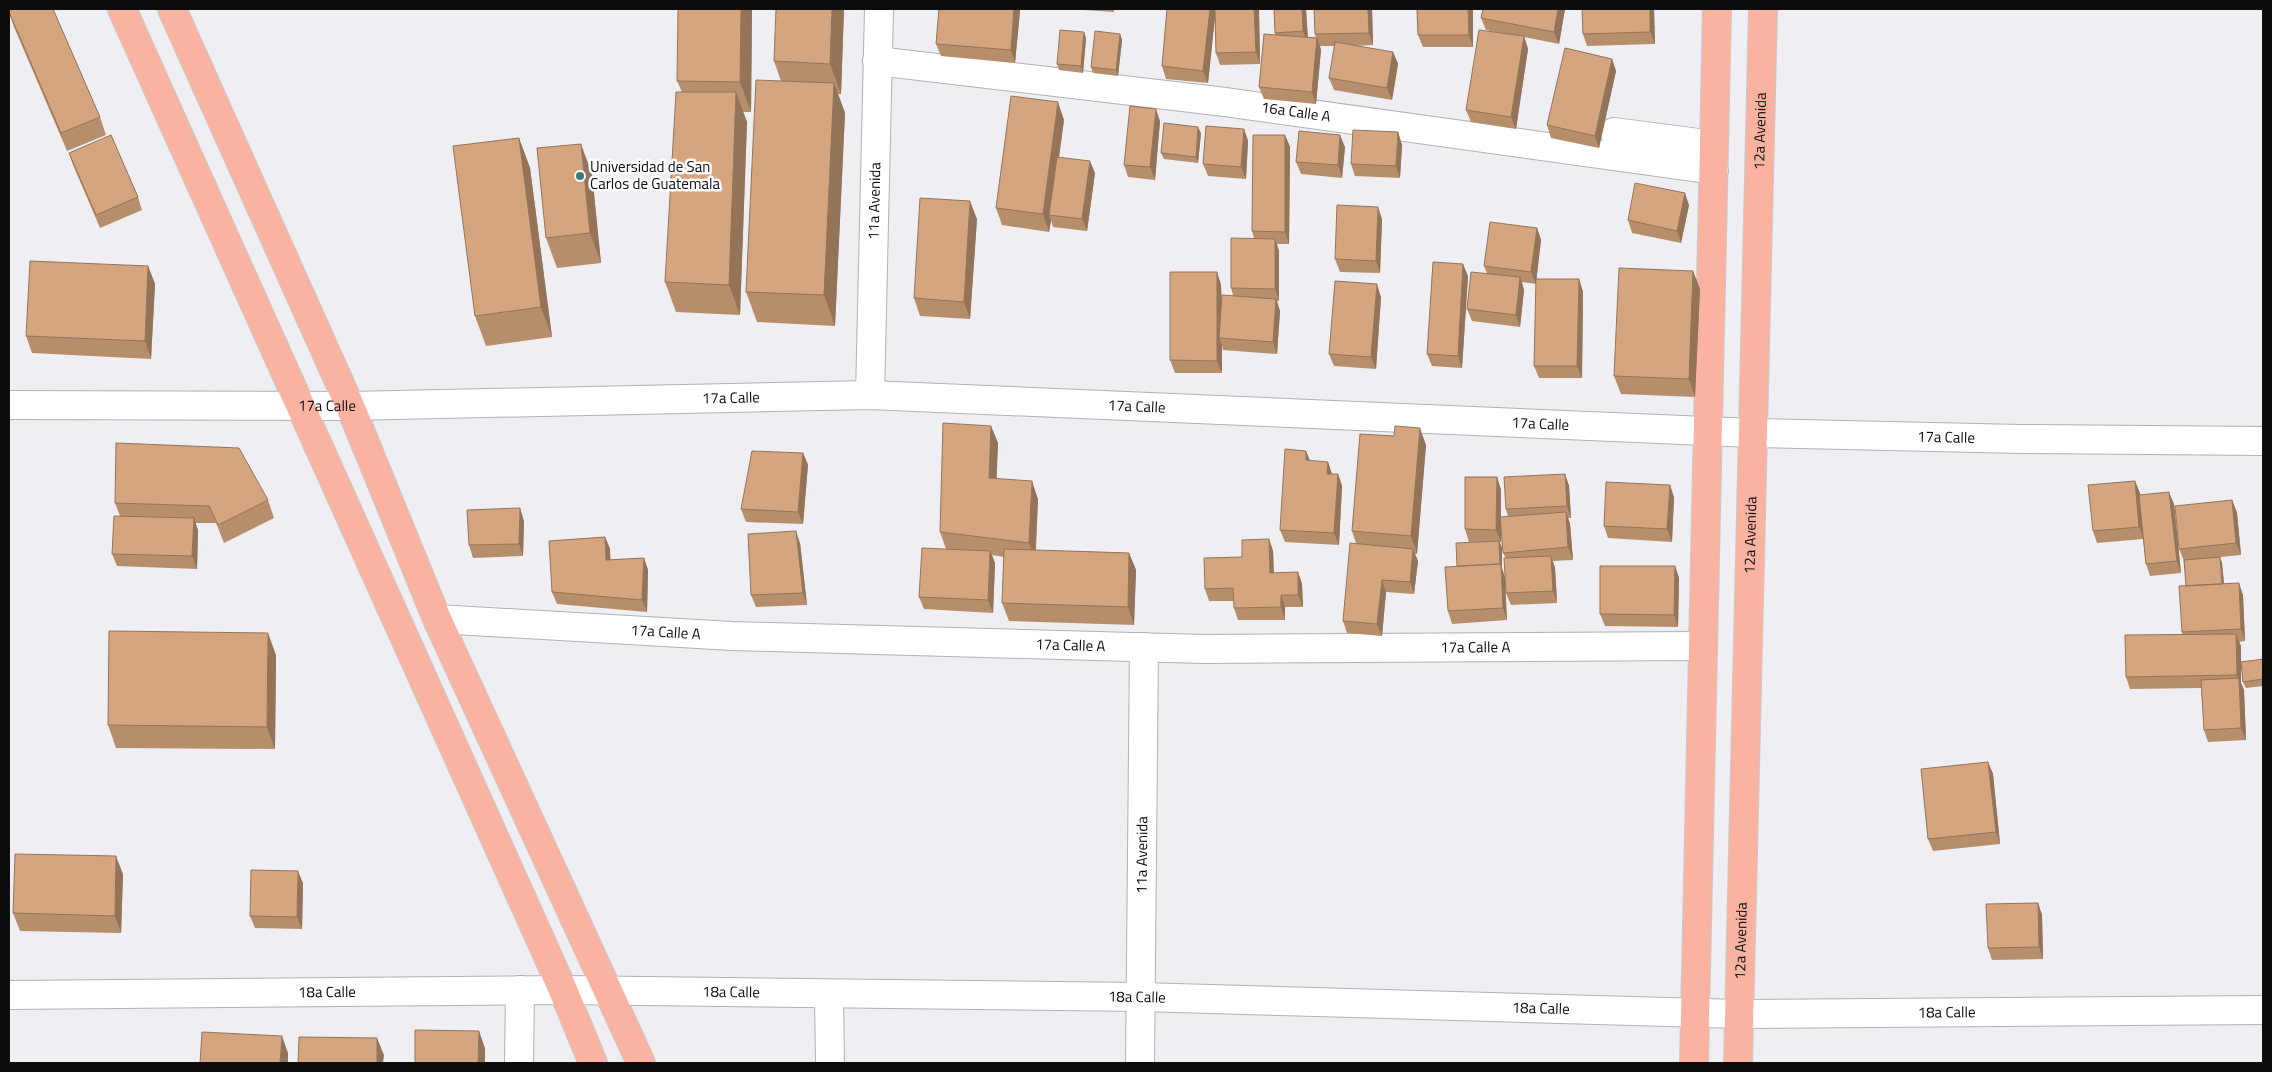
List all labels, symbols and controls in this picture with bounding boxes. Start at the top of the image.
street label: 12a Avenida [1747,92,1772,170]
street label: 16a Calle A [1260,95,1332,128]
place label: Universidad de San Carlos de Guatemala [590,155,720,195]
street label: 11a Avenida [862,161,886,240]
marker: Universidad de San Carlos de Guatemala [574,170,586,182]
street label: 17a Calle [702,385,760,410]
street label: 17a Calle [1107,393,1166,419]
street label: 17a Calle [298,394,356,417]
street label: 17a Calle [1511,411,1570,436]
street label: 17a Calle [1917,425,1975,449]
street label: 12a Avenida [1738,495,1762,574]
street label: 17a Calle A [630,618,701,645]
street label: 17a Calle A [1035,632,1106,657]
street label: 17a Calle A [1440,635,1510,659]
street label: 11a Avenida [1130,816,1153,894]
street label: 12a Avenida [1728,901,1753,980]
street label: 18a Calle [298,980,356,1003]
street label: 18a Calle [702,980,760,1003]
street label: 18a Calle [1108,985,1166,1009]
street label: 18a Calle [1512,996,1570,1020]
street label: 18a Calle [1918,1000,1976,1024]

